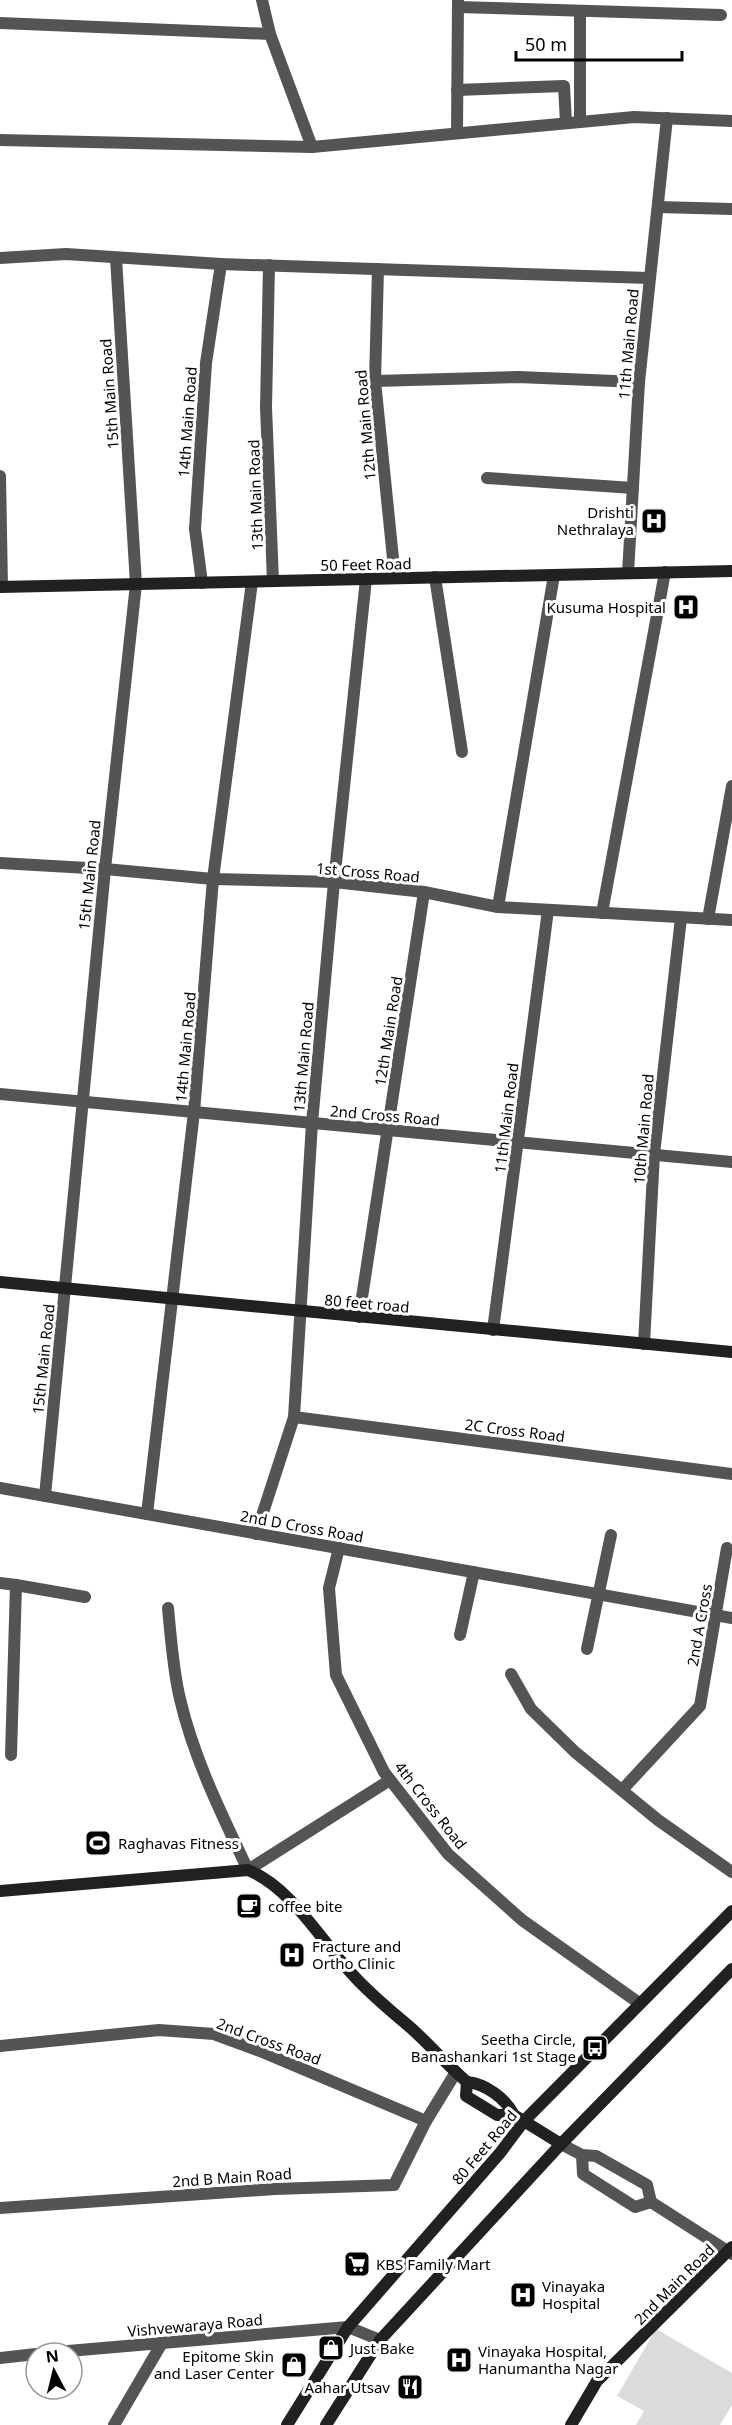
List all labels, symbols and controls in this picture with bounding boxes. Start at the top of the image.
scale bar [516,24,682,62]
text: 50 m [525,32,567,56]
street label: 11th Main Road [613,288,643,400]
street label: 15th Main Road [95,338,123,450]
street label: 14th Main Road [173,366,201,478]
street label: 12th Main Road [350,369,380,481]
street label: 13th Main Road [243,439,267,551]
place label: Drishti Nethralaya [557,502,634,539]
hospital icon: Drishti Nethralaya [639,506,669,536]
street label: 50 Feet Road [320,553,412,575]
hospital icon: Kusuma Hospital [671,592,701,622]
place label: Kusuma Hospital [546,597,666,617]
street label: 15th Main Road [73,819,105,931]
street label: 1st Cross Road [315,858,421,886]
street label: 12th Main Road [369,975,407,1087]
street label: 14th Main Road [170,991,200,1103]
street label: 13th Main Road [288,1001,318,1113]
street label: 11th Main Road [489,1062,523,1174]
street label: 10th Main Road [628,1073,658,1185]
street label: 2nd Cross Road [329,1100,441,1130]
street label: 80 feet road [324,1289,410,1317]
street label: 15th Main Road [27,1303,59,1415]
street label: 2C Cross Road [464,1414,566,1446]
street label: 2nd D Cross Road [239,1505,365,1547]
street label: 2nd A Cross [682,1582,716,1668]
street label: 4th Cross Road [391,1757,471,1853]
sports icon: Raghavas Fitness [83,1828,113,1858]
place label: Raghavas Fitness [118,1833,239,1853]
cafe icon: coffee bite [234,1891,264,1921]
place label: coffee bite [268,1896,342,1916]
place label: Fracture and Ortho Clinic [312,1936,401,1973]
hospital icon: Fracture and Ortho Clinic [277,1940,307,1970]
street label: 2nd Cross Road [214,2013,324,2069]
place label: Seetha Circle, Banashankari 1st Stage [411,2029,576,2066]
bus stop icon: Seetha Circle, Banashankari 1st Stage [580,2033,610,2063]
street label: 80 Feet Road [447,2106,521,2188]
street label: 2nd B Main Road [172,2163,292,2191]
street label: 2nd Main Road [629,2239,719,2329]
supermarket icon: KBS Family Mart [342,2249,372,2279]
place label: KBS Family Mart [376,2254,491,2274]
place label: Vinayaka Hospital [542,2276,605,2313]
hospital icon: Vinayaka Hospital [508,2280,538,2310]
street label: Vishvewaraya Road [127,2309,263,2341]
shop icon: Just Bake [316,2333,346,2363]
place label: Just Bake [348,2338,415,2358]
north arrow [24,2341,84,2401]
place label: Vinayaka Hospital, Hanumantha Nagar [478,2341,618,2378]
text: N [44,2344,60,2368]
hospital icon: Vinayaka Hospital, Hanumantha Nagar [444,2345,474,2375]
place label: Epitome Skin and Laser Center [154,2346,274,2383]
shop icon: Epitome Skin and Laser Center [279,2350,309,2380]
restaurant icon: Aahar Utsav [395,2372,425,2402]
place label: Aahar Utsav [305,2377,390,2397]

